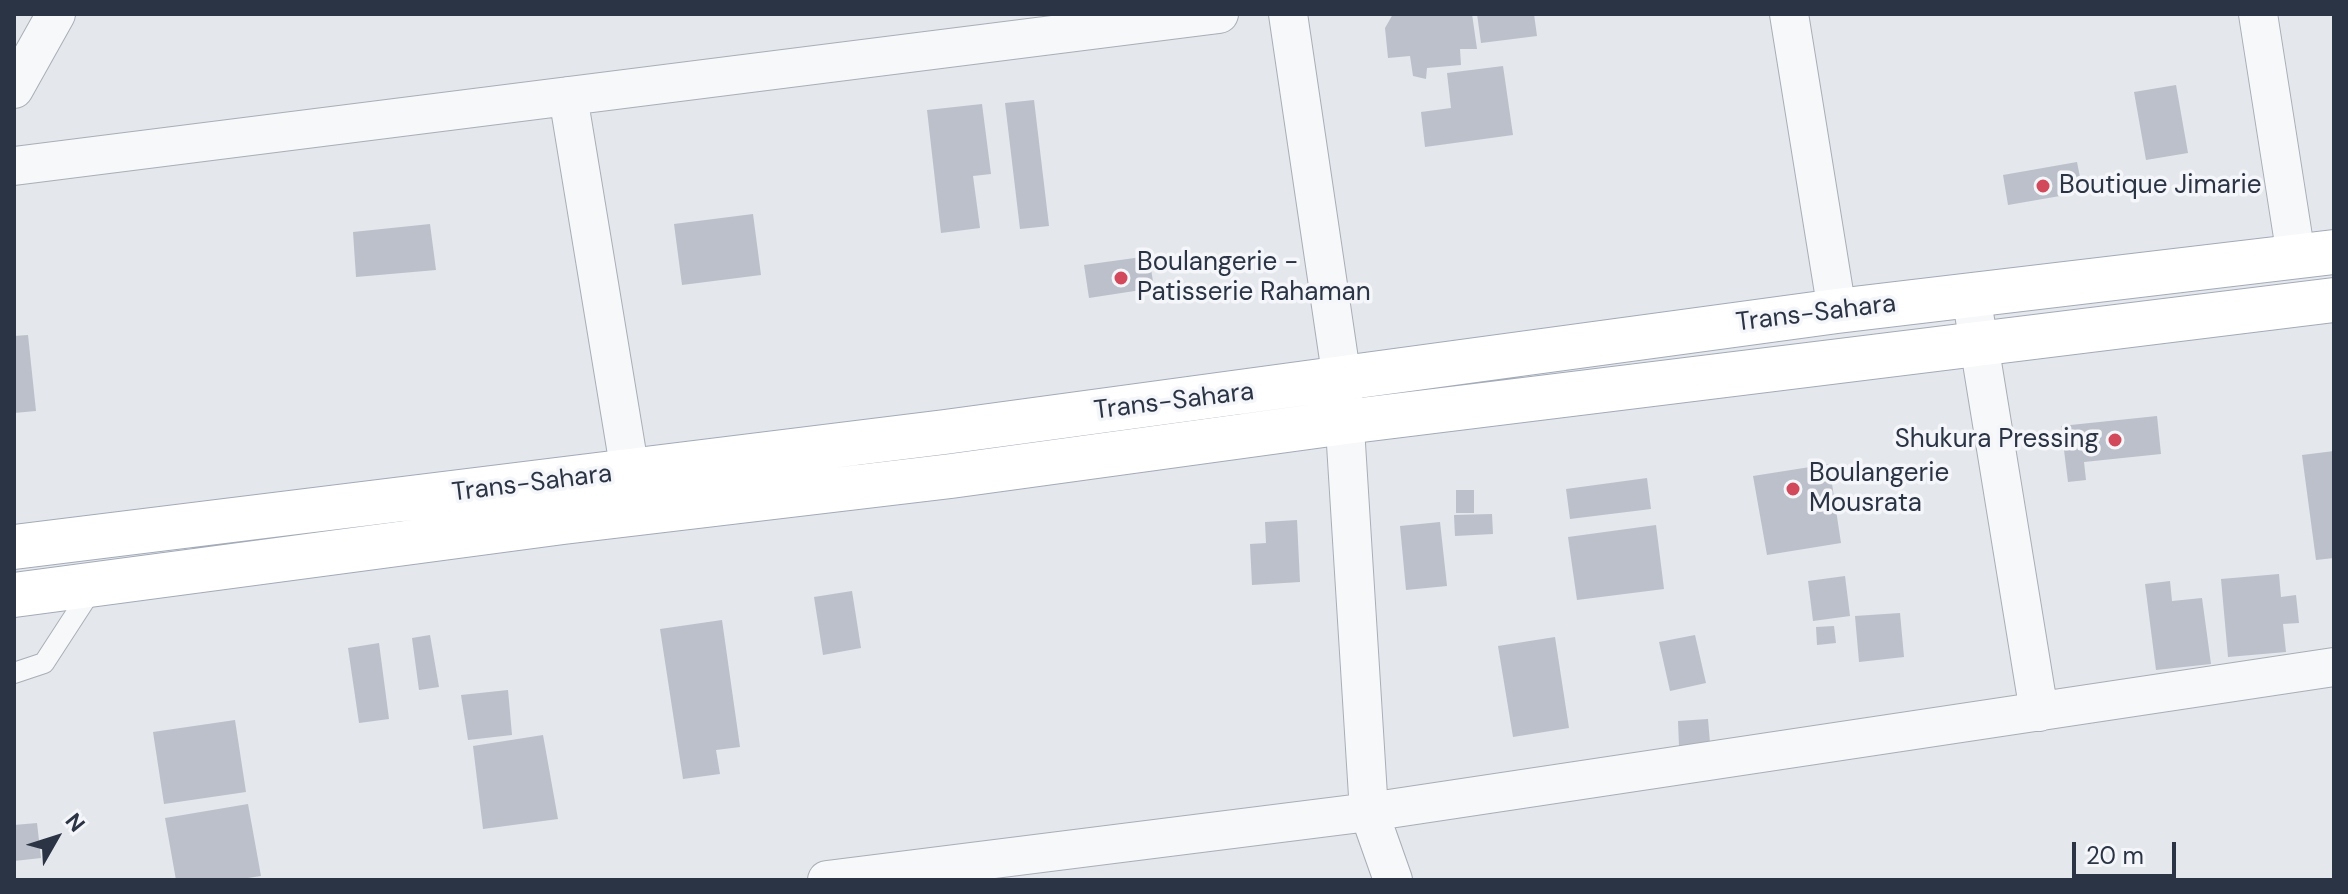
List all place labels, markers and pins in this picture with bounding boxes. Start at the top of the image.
place label: Boutique Jimarie [2059,170,2262,202]
marker: Boutique Jimarie [2034,177,2052,195]
place label: Boulangerie - Patisserie Rahaman [1137,247,1371,308]
marker: Boulangerie - Patisserie Rahaman [1112,269,1130,287]
place label: Shukura Pressing [1895,424,2099,456]
marker: Shukura Pressing [2106,431,2124,449]
place label: Boulangerie Mousrata [1809,458,1949,520]
marker: Boulangerie Mousrata [1784,480,1802,498]

